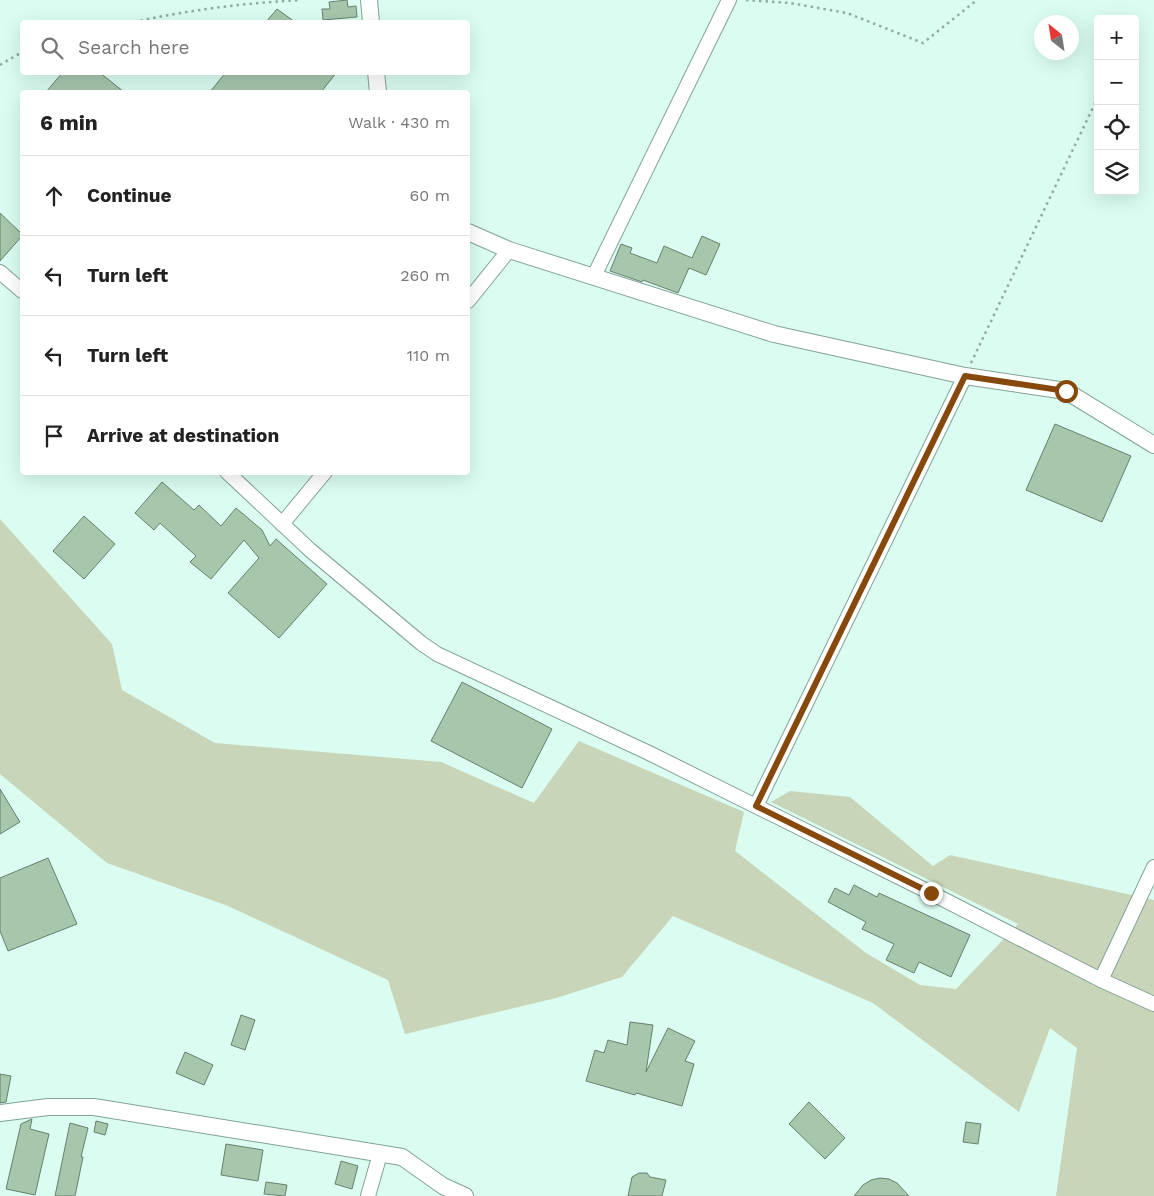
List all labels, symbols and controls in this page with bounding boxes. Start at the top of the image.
north arrow [1034,15,1079,60]
map controls [1094,15,1139,195]
button: + [1094,15,1139,60]
search box [20,20,470,75]
icon: search [38,34,66,62]
text: Search here [78,36,189,59]
button: − [1094,60,1139,105]
button: locate [1094,105,1139,150]
text: 6 min [40,110,98,135]
text: Walk · 430 m [348,113,450,132]
button: layers [1094,150,1139,195]
icon: ahead [40,182,68,210]
text: Continue [87,184,171,207]
text: 60 m [410,186,450,205]
icon: left [40,262,68,290]
text: Turn left [87,264,168,287]
text: 260 m [400,266,450,285]
icon: left [40,342,68,370]
text: Turn left [87,344,168,367]
text: 110 m [407,346,450,365]
route start [1055,380,1078,403]
icon: arrive [40,422,68,450]
text: Arrive at destination [87,424,279,447]
route end [920,882,943,905]

